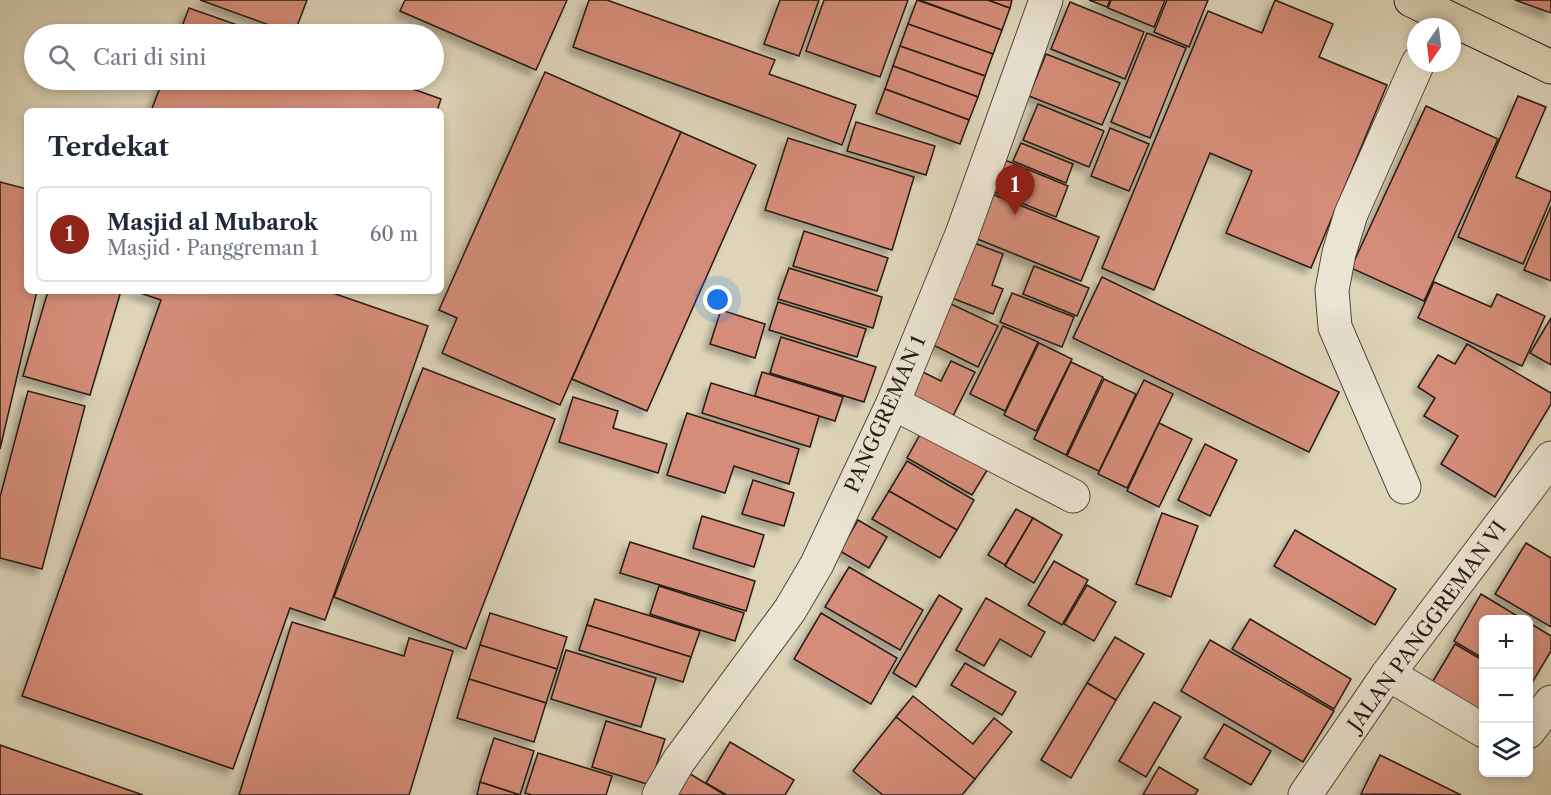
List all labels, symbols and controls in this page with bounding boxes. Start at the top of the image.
north arrow [1407,18,1461,72]
search box [24,24,444,90]
icon: search [45,41,78,74]
text: Cari di sini [93,44,206,71]
text: Terdekat [48,131,169,163]
pin: 1 [996,166,1034,215]
text: Masjid al Mubarok [107,209,318,236]
text: 1 [65,222,74,246]
text: 60 m [370,222,418,246]
text: Masjid · Panggreman 1 [107,236,318,260]
your location [703,285,732,314]
street label: PANGGREMAN 1 [840,331,931,496]
street label: JALAN PANGGREMAN VI [1341,516,1511,738]
map controls [1479,615,1533,777]
button: + [1479,615,1533,669]
button: − [1479,669,1533,723]
button: layers [1479,723,1533,777]

